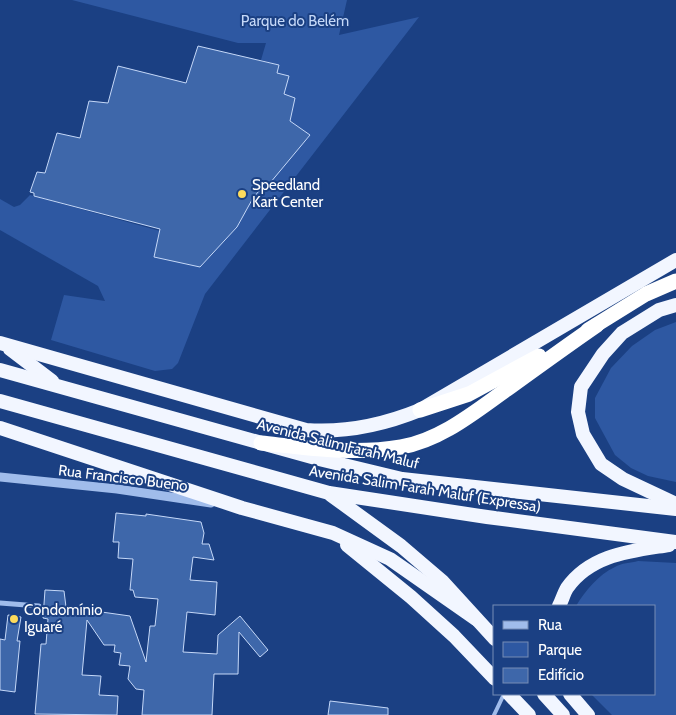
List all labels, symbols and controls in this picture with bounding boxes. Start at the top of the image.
park label: Parque do Belém [241,12,349,30]
place label: Speedland Kart Center [252,176,324,211]
marker: Speedland Kart Center [236,188,248,200]
street label: Avenida Salim Farah Maluf [255,415,421,473]
street label: Rua Francisco Bueno [57,461,189,495]
street label: Avenida Salim Farah Maluf (Expressa) [308,462,542,516]
place label: Condomínio Iguaré [24,601,102,636]
legend [493,605,656,695]
marker: Condomínio Iguaré [8,613,20,625]
text: Rua [538,616,563,634]
text: Parque [538,641,582,659]
text: Edifício [538,666,584,684]

